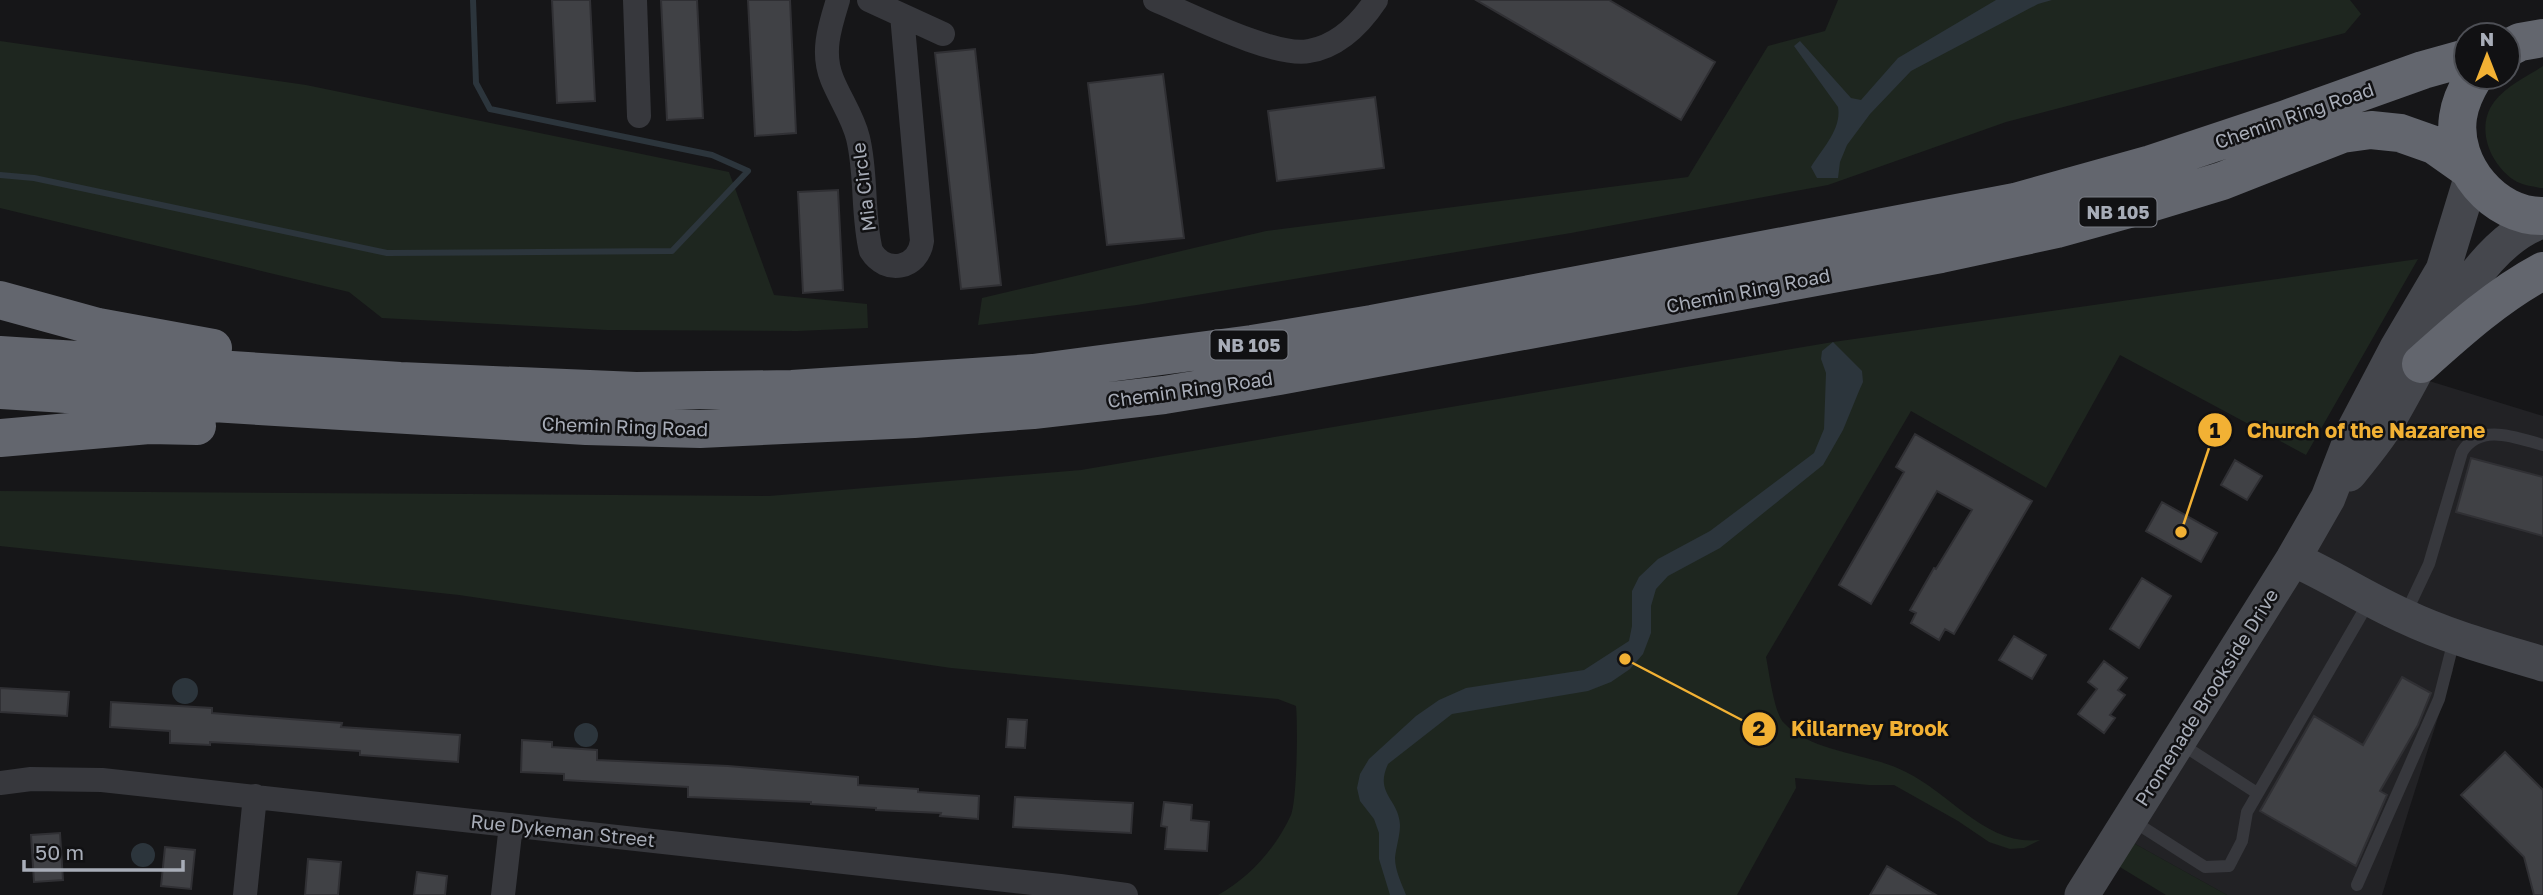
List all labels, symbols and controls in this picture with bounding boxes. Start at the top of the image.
north arrow [2452,21,2522,91]
text: N [2480,27,2494,50]
street label: Chemin Ring Road [2211,77,2377,153]
street label: Mia Circle [846,141,880,233]
road number: NB 105 [2080,197,2156,226]
street label: Chemin Ring Road [1664,263,1832,317]
road number: NB 105 [1210,330,1288,360]
street label: Chemin Ring Road [1106,366,1274,412]
callout: Church of the Nazarene [2198,409,2499,451]
street label: Chemin Ring Road [541,412,709,440]
text: 1 [2210,417,2221,443]
text: Church of the Nazarene [2247,417,2485,443]
street label: Promenade Brookside Drive [2129,584,2283,810]
callout: Killarney Brook [1742,708,1963,750]
text: 2 [1753,715,1766,741]
text: Killarney Brook [1791,715,1949,741]
street label: Rue Dykeman Street [470,809,656,851]
scale bar [24,828,184,872]
text: 50 m [35,839,84,865]

